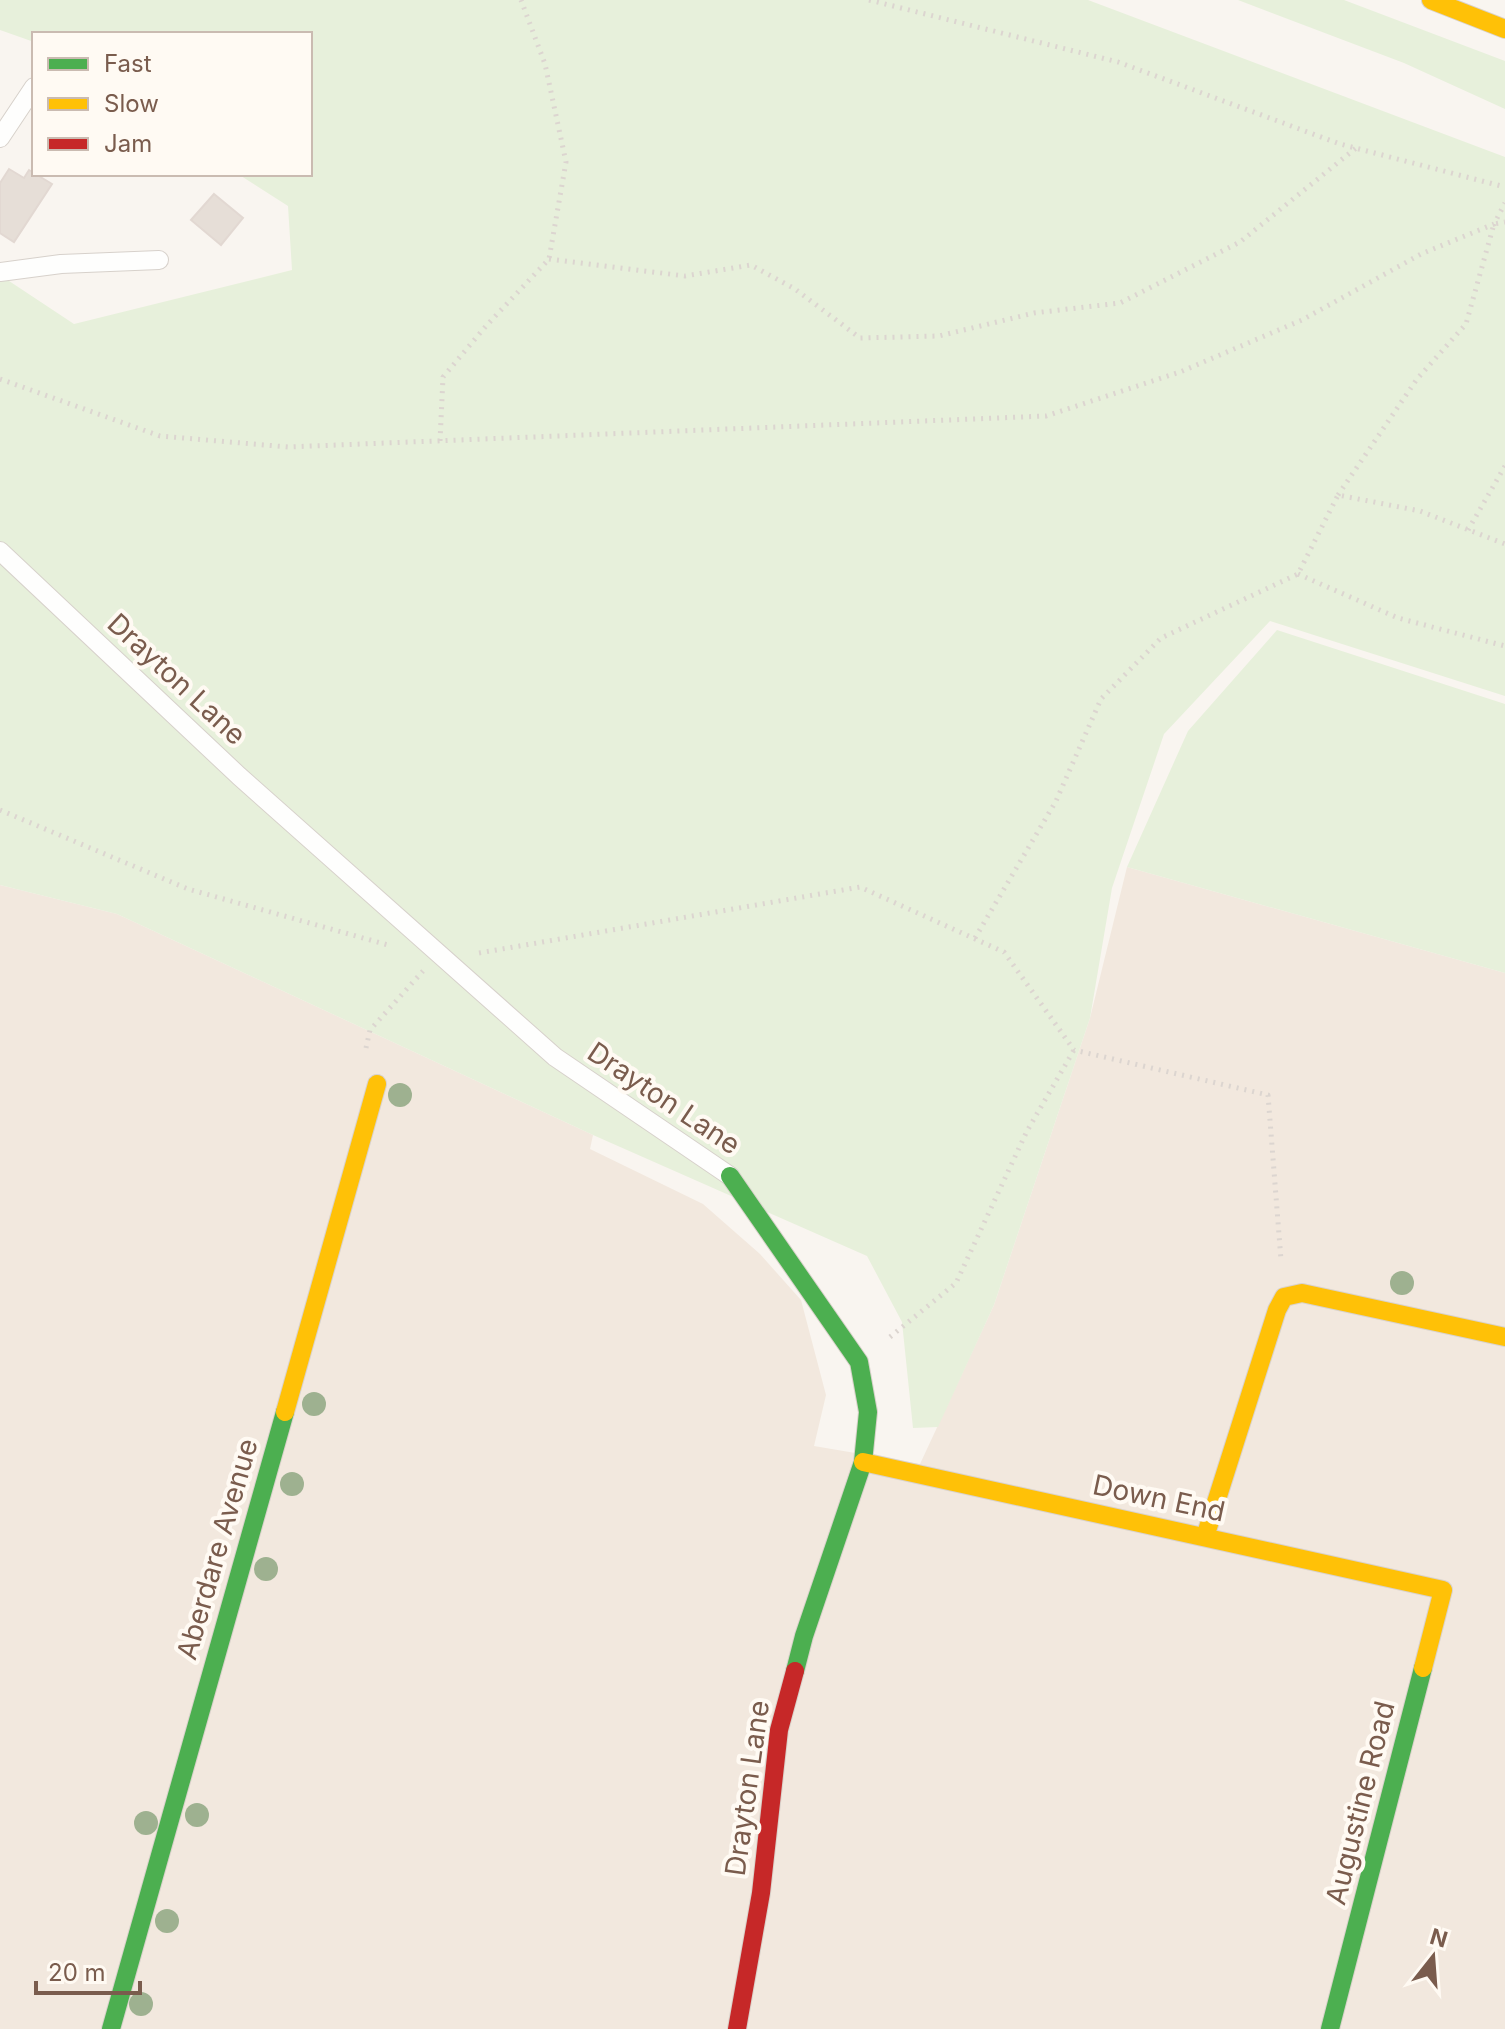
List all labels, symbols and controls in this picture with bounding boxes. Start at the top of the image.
legend [32,32,312,176]
text: Fast [104,49,152,78]
text: Slow [104,89,159,118]
text: Jam [104,129,152,158]
street label: Drayton Lane [101,606,253,752]
street label: Drayton Lane [581,1034,747,1162]
street label: Aberdare Avenue [169,1435,265,1663]
street label: Down End [1090,1467,1228,1529]
street label: Drayton Lane [718,1698,776,1878]
street label: Augustine Road [1318,1698,1402,1908]
north arrow [1393,1917,1473,1997]
text: N [1427,1923,1451,1953]
scale bar [36,1945,140,1995]
text: 20 m [48,1958,106,1987]

